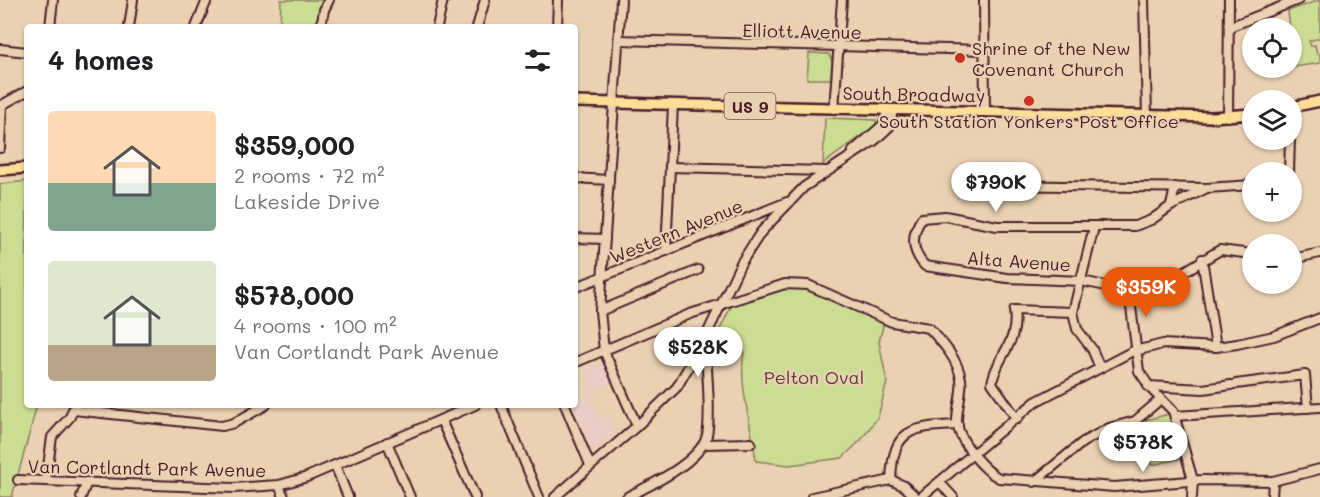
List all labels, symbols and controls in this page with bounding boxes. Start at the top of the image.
street label: Elliott Avenue [742,18,862,44]
map controls [1242,18,1302,294]
button: locate [1242,18,1302,78]
place label: Shrine of the New Covenant Church [972,36,1131,81]
text: 4 homes [48,43,154,77]
icon: filters [521,44,554,77]
marker: Shrine of the New Covenant Church [953,51,967,65]
street label: South Broadway [843,81,985,107]
button: layers [1242,90,1302,150]
road number: US 9 [724,93,776,119]
marker: South Station Yonkers Post Office [1022,94,1036,108]
place label: South Station Yonkers Post Office [879,109,1179,133]
text: $359,000 [234,128,355,162]
icon: home [96,135,168,207]
text: 2 rooms · 72 m² [234,162,385,188]
pin: $790K [954,162,1038,213]
button: + [1242,162,1302,222]
text: $790K [965,168,1027,194]
text: Lakeside Drive [234,188,380,214]
street label: Western Avenue [606,193,746,269]
button: − [1242,234,1302,294]
street label: Alta Avenue [966,245,1072,277]
pin: $359K [1104,267,1188,318]
text: $359K [1115,273,1177,299]
text: $578,000 [234,278,354,312]
icon: home [96,285,168,357]
text: 4 rooms · 100 m² [234,312,397,338]
pin: $528K [656,327,740,378]
text: $528K [668,333,728,359]
text: Van Cortlandt Park Avenue [234,338,499,364]
park label: Pelton Oval [764,365,864,389]
pin: $578K [1101,422,1185,473]
text: $578K [1113,428,1173,454]
street label: Van Cortlandt Park Avenue [27,454,267,482]

